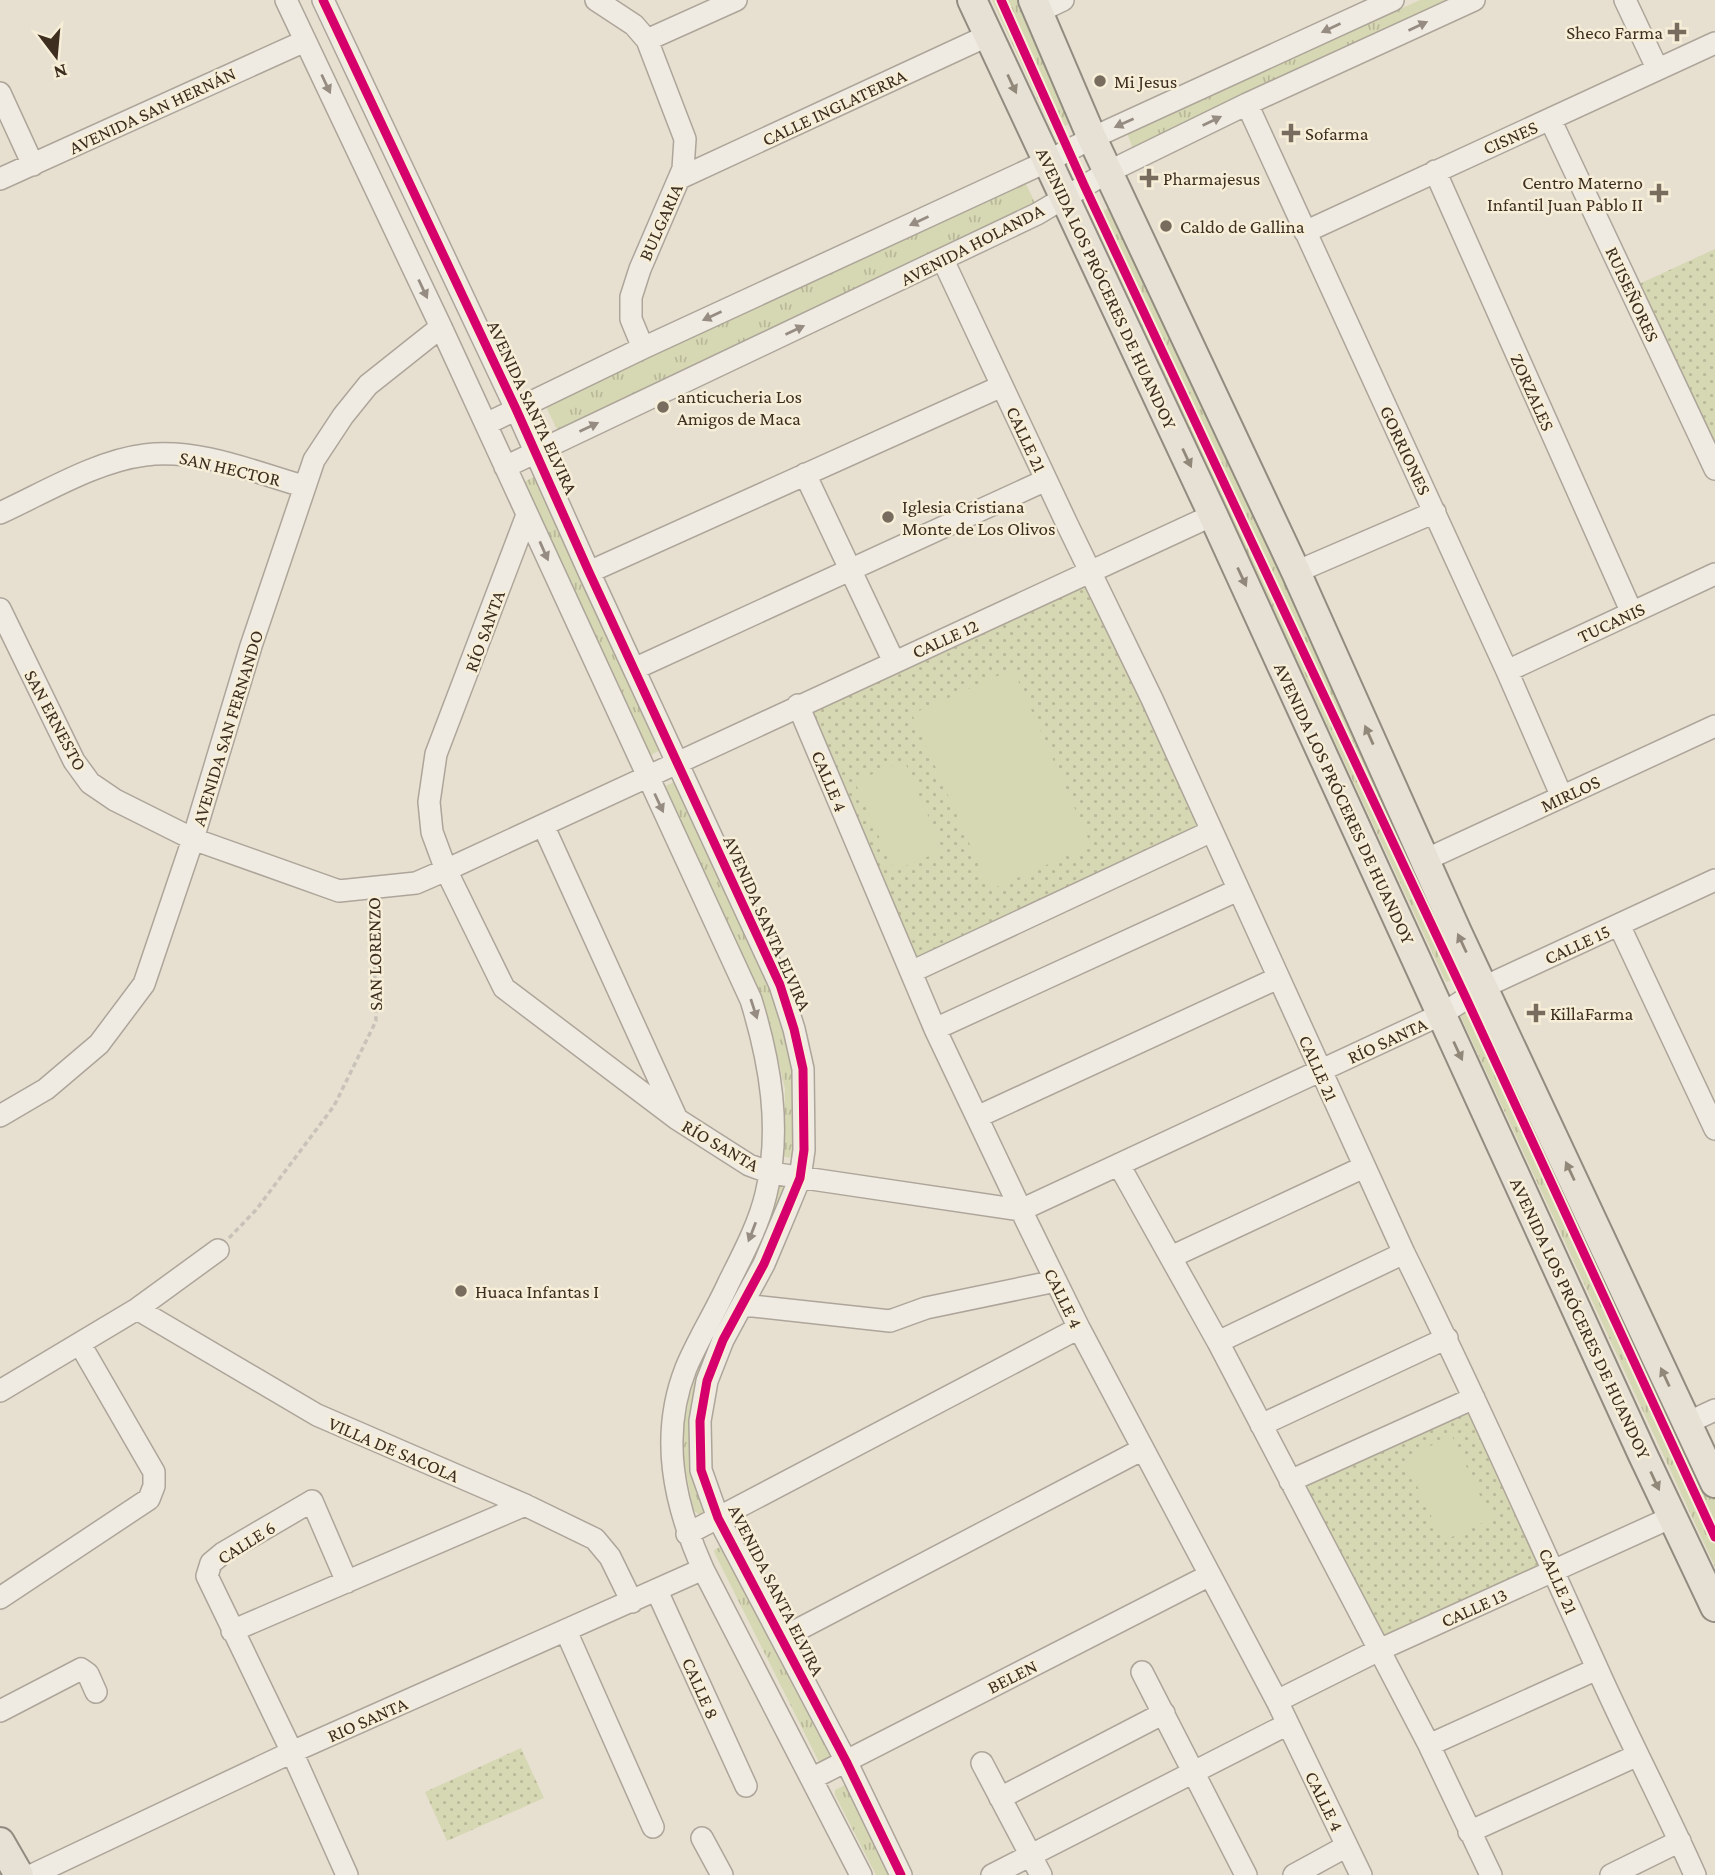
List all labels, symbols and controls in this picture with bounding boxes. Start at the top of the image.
one-way arrow [1408,20,1428,31]
north arrow [21,21,91,91]
one-way arrow [1321,22,1341,34]
place label: Sheco Farma [1566,22,1663,43]
marker: Sheco Farma [1669,24,1685,40]
text: N [51,60,70,84]
street label: AVENIDA SAN HERNÁN [65,63,239,158]
street label: CALLE INGLATERRA [759,65,910,150]
place label: Mi Jesus [1114,71,1177,92]
marker: Mi Jesus [1092,73,1108,89]
one-way arrow [320,74,331,94]
one-way arrow [1006,74,1017,94]
one-way arrow [1202,116,1222,127]
street label: CISNES [1480,116,1541,159]
one-way arrow [1114,117,1134,129]
place label: Sofarma [1305,123,1369,144]
marker: Sofarma [1283,125,1299,141]
street label: AVENIDA LOS PRÓCERES DE HUANDOY [1032,144,1182,433]
place label: Pharmajesus [1163,168,1260,190]
marker: Pharmajesus [1141,170,1157,186]
place label: Centro Materno Infantil Juan Pablo II [1487,172,1643,215]
street label: BULGARIA [634,180,687,264]
marker: Centro Materno Infantil Juan Pablo II [1649,183,1669,203]
street label: AVENIDA HOLANDA [897,199,1048,290]
one-way arrow [909,215,929,227]
place label: Caldo de Gallina [1180,216,1305,237]
marker: Caldo de Gallina [1158,218,1174,234]
street label: RUISEÑORES [1601,243,1664,345]
one-way arrow [418,279,429,300]
one-way arrow [702,310,722,322]
street label: AVENIDA SANTA ELVIRA [483,317,582,498]
one-way arrow [785,324,805,336]
street label: ZORZALES [1506,350,1559,434]
place label: anticucheria Los Amigos de Maca [677,386,802,429]
marker: anticucheria Los Amigos de Maca [655,399,671,415]
street label: GORRIONES [1376,402,1435,498]
street label: CALLE 21 [1002,403,1051,475]
one-way arrow [579,421,599,433]
street label: SAN HECTOR [177,447,283,490]
one-way arrow [1181,448,1192,468]
place label: Iglesia Cristiana Monte de Los Olivos [902,496,1055,539]
marker: Iglesia Cristiana Monte de Los Olivos [880,509,896,525]
one-way arrow [539,541,550,562]
one-way arrow [1236,567,1248,587]
street label: RÍO SANTA [460,587,509,675]
street label: TUCANIS [1574,598,1648,647]
street label: CALLE 12 [909,615,981,662]
street label: AVENIDA SAN FERNANDO [188,628,267,829]
street label: AVENIDA LOS PRÓCERES DE HUANDOY [1270,659,1420,948]
street label: SAN ERNESTO [20,666,91,774]
one-way arrow [1363,725,1375,745]
street label: CALLE 4 [807,747,852,815]
street label: MIRLOS [1537,771,1603,816]
one-way arrow [653,793,665,813]
street label: AVENIDA SANTA ELVIRA [719,832,816,1014]
street label: SAN LORENZO [363,897,386,1011]
street label: CALLE 15 [1541,920,1613,969]
one-way arrow [1457,933,1468,953]
one-way arrow [749,999,760,1020]
place label: KillaFarma [1550,1003,1633,1024]
marker: KillaFarma [1528,1005,1544,1021]
street label: RÍO SANTA [1344,1013,1430,1068]
street label: CALLE 21 [1295,1032,1342,1104]
one-way arrow [1453,1041,1464,1061]
street label: RÍO SANTA [679,1115,763,1176]
one-way arrow [1564,1161,1576,1181]
street label: AVENIDA LOS PRÓCERES DE HUANDOY [1506,1174,1656,1463]
one-way arrow [747,1221,758,1242]
street label: CALLE 4 [1040,1265,1087,1332]
place label: Huaca Infantas I [475,1281,599,1302]
marker: Huaca Infantas I [453,1283,469,1299]
one-way arrow [1659,1367,1671,1387]
street label: VILLA DE SACOLA [325,1412,463,1487]
one-way arrow [1649,1471,1661,1491]
street label: AVENIDA SANTA ELVIRA [724,1501,829,1680]
street label: CALLE 6 [213,1516,279,1568]
street label: CALLE 21 [1535,1545,1582,1617]
street label: CALLE 13 [1438,1584,1510,1631]
street label: CALLE 8 [678,1654,723,1722]
street label: BELEN [984,1655,1041,1698]
street label: RIO SANTA [324,1692,411,1746]
street label: CALLE 4 [1301,1768,1348,1835]

